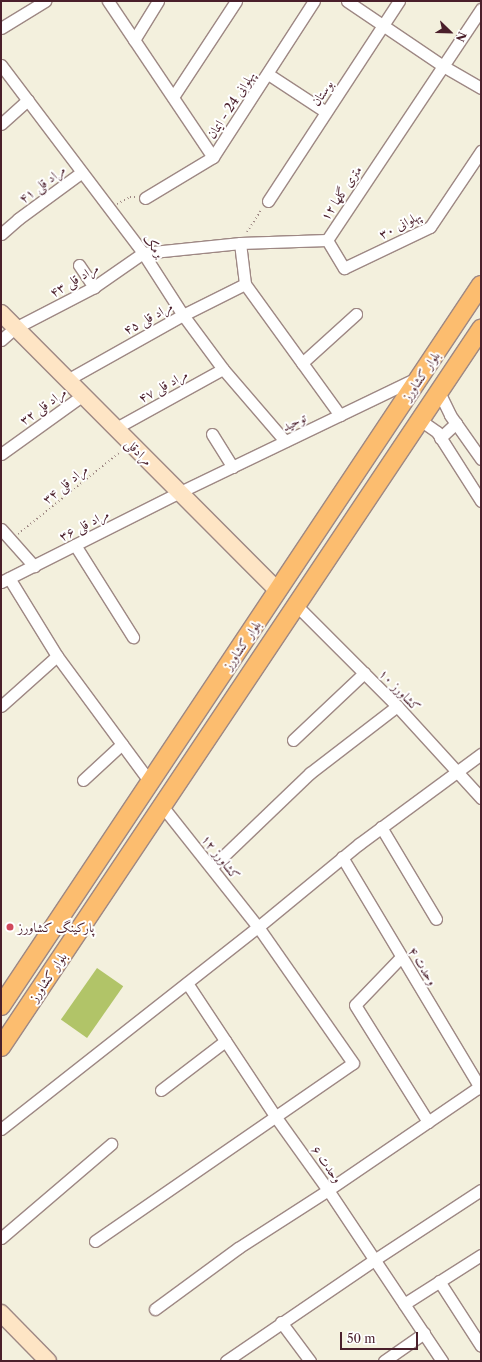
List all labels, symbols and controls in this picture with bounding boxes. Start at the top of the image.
north arrow [430,12,470,52]
text: N [453,30,469,44]
street label: پهلوانی 24 - ایمان [203,68,259,142]
street label: بوستان [308,77,336,109]
street label: مراد قلی ۴۱ [16,162,68,206]
street label: ۱۲ متری گلها [317,163,365,223]
street label: پهلوانی ۳۰ [376,208,424,242]
street label: برمک [140,231,168,261]
street label: مراد قلی ۴۳ [47,260,101,300]
street label: مراد قلی ۴۵ [121,298,175,338]
street label: بلوار کشاورز [399,348,443,404]
street label: مراد قلی ۴۷ [136,366,190,406]
street label: مراد قلی ۳۲ [17,384,69,428]
street label: توحید [279,410,309,434]
street label: مرادقلی [122,435,156,469]
street label: مراد قلی ۳۴ [39,461,91,507]
street label: مراد قلی ۳۶ [56,506,112,544]
street label: بلوار کشاورز [220,617,264,673]
street label: کشاورز ۱۰ [376,665,424,715]
street label: کشاورز ۱۲ [198,831,244,883]
place label: پارکینگ کشاورز [18,919,94,935]
marker: پارکینگ کشاورز [5,922,15,932]
street label: وحدت ۴ [405,944,441,988]
street label: بلوار کشاورز [26,949,70,1005]
street label: وحدت ۶ [308,1142,346,1186]
scale bar [342,1324,420,1350]
text: 50 m [347,1331,376,1346]

